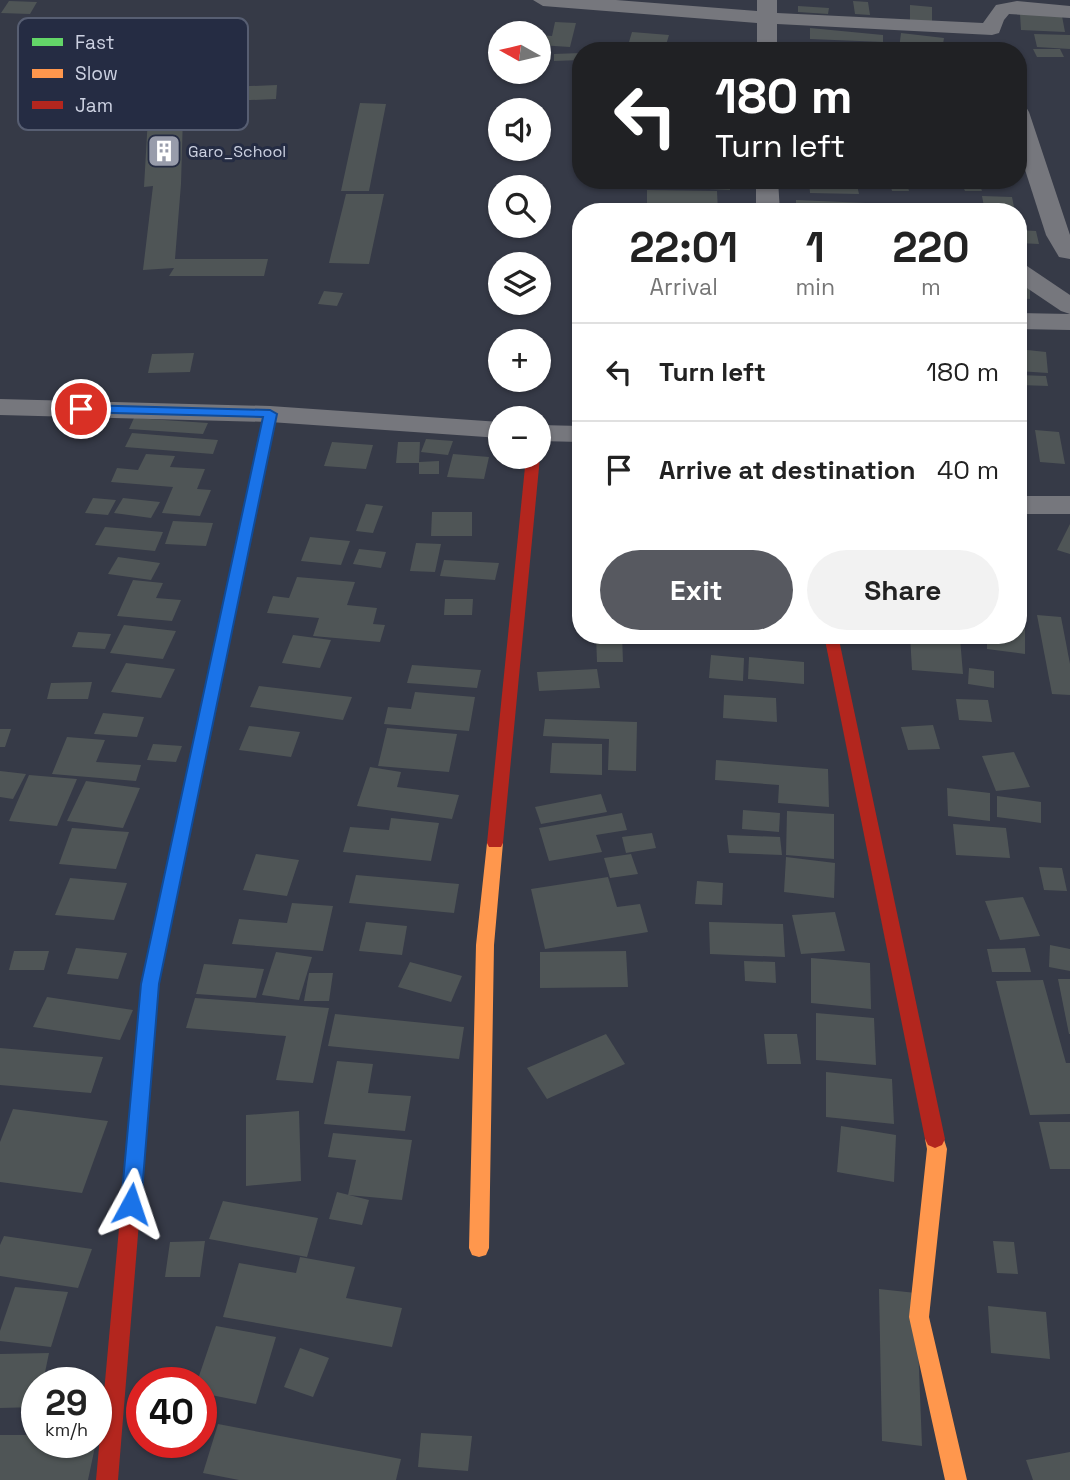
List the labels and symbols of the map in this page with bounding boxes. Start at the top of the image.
legend [18,18,248,130]
north arrow [488,21,551,84]
text: Fast [75,30,115,55]
text: Slow [75,61,118,86]
text: Jam [75,93,113,118]
building icon: Garo_School [145,132,183,170]
place label: Garo_School [188,141,286,162]
pin [51,379,111,439]
position arrow [94,1167,168,1241]
speed limit sign: 40 [126,1367,217,1458]

